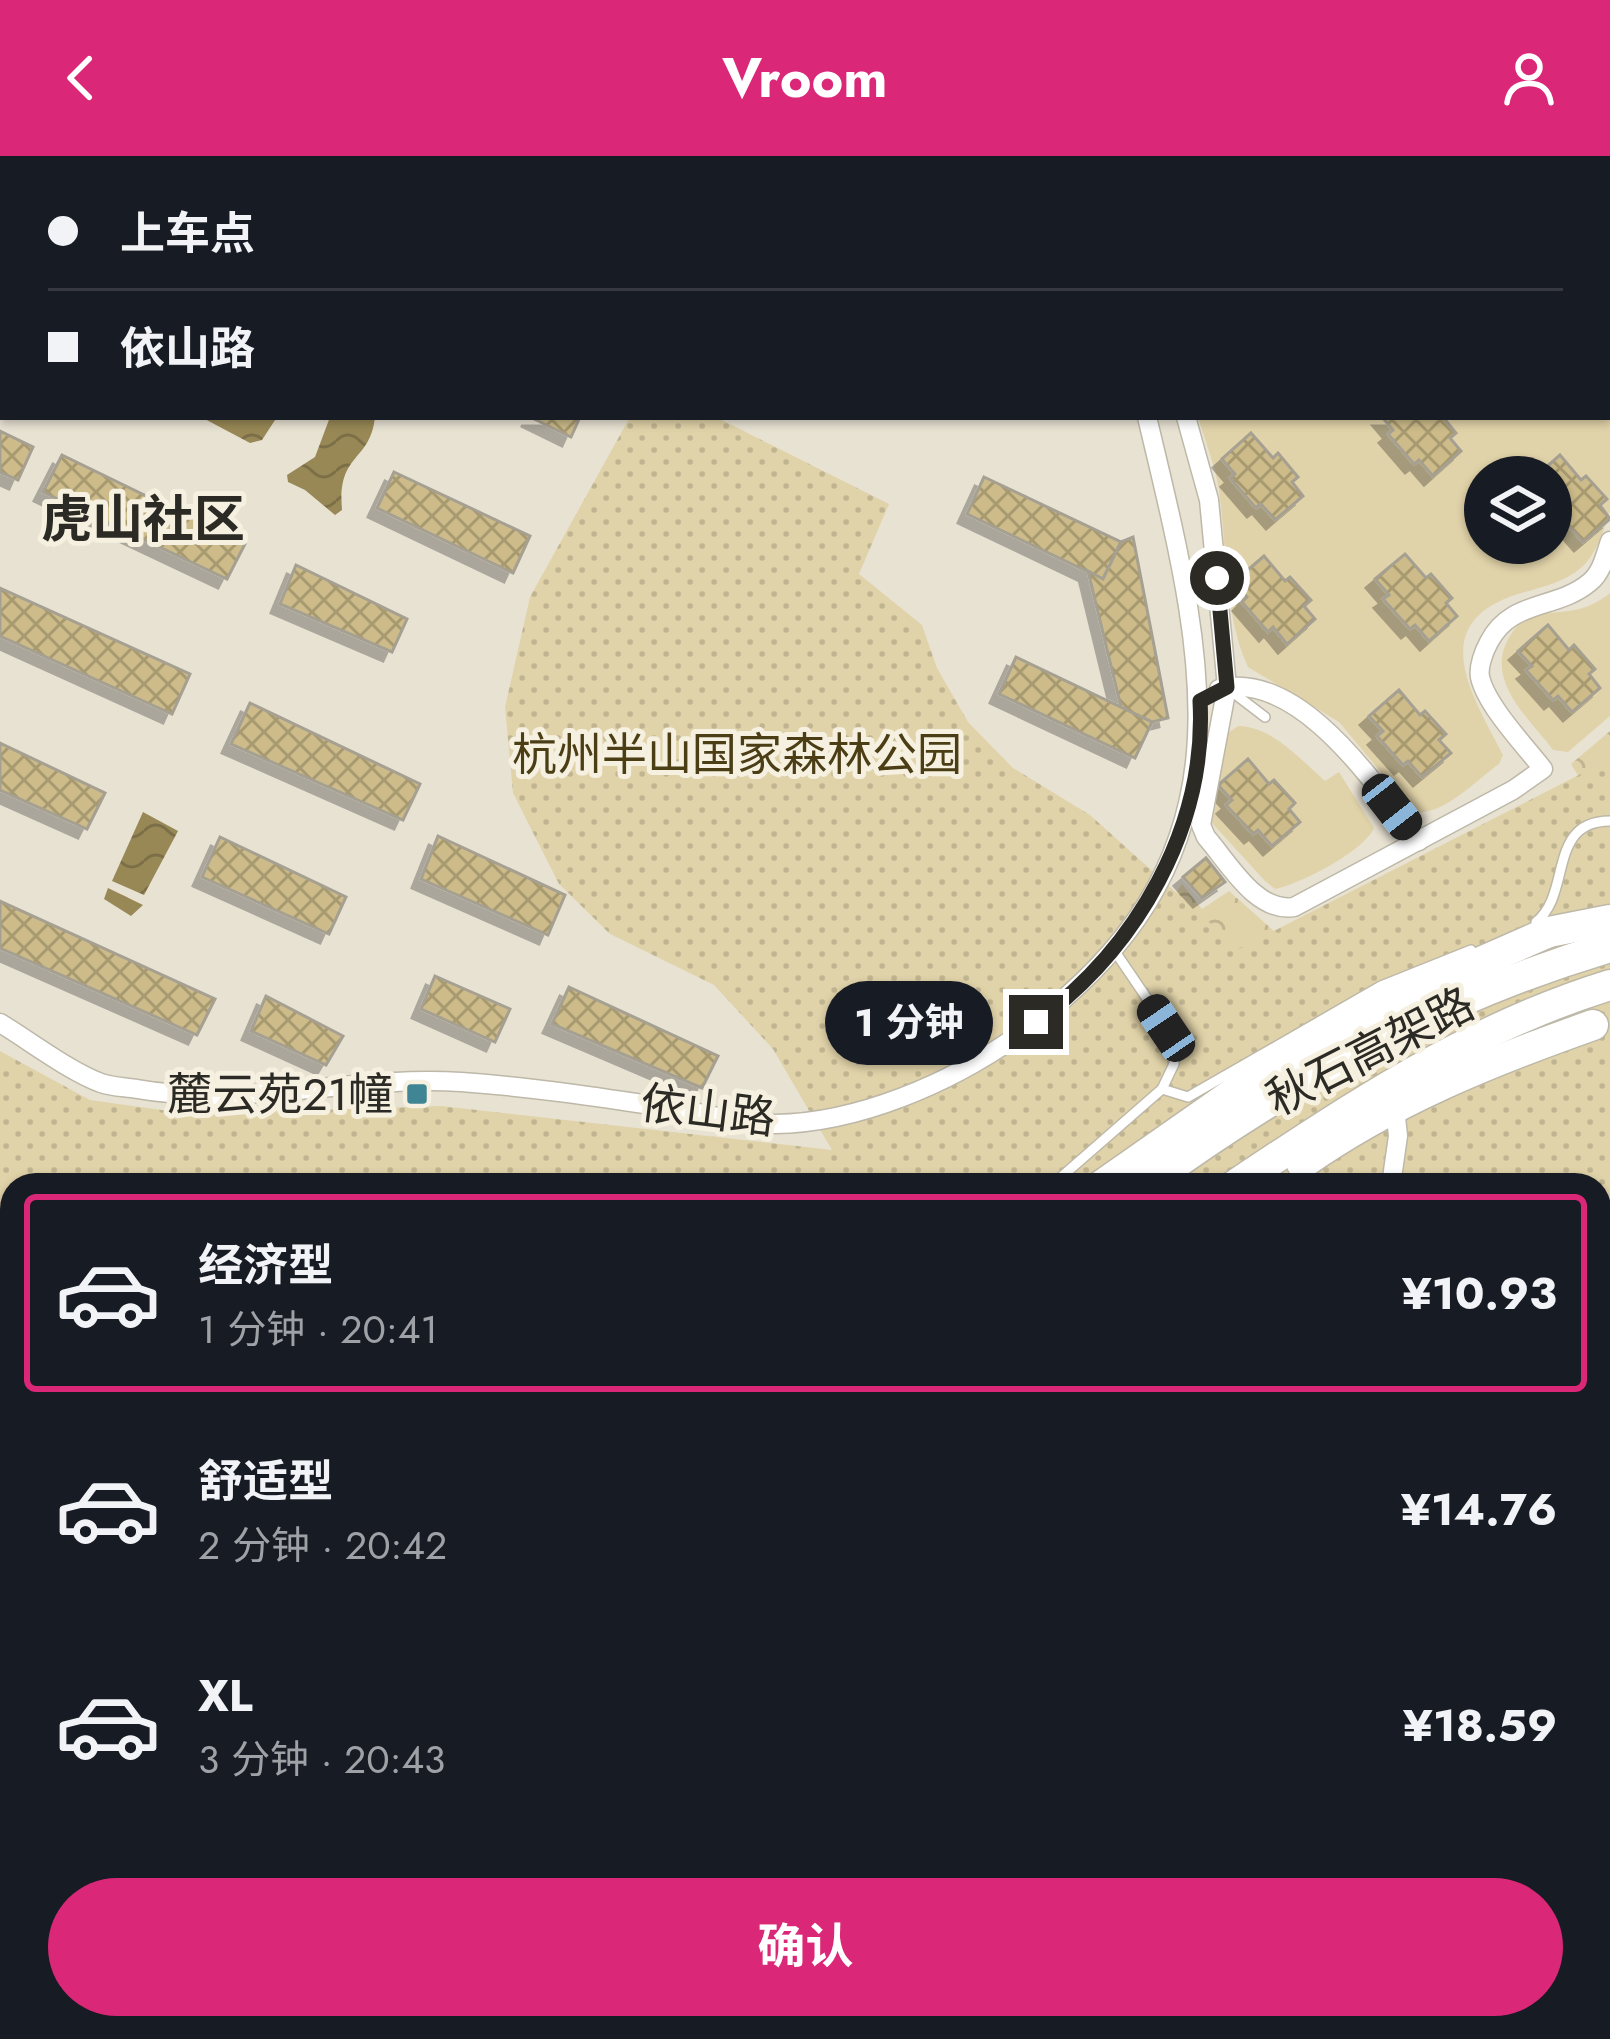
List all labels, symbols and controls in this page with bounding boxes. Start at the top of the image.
text: Vroom [722,39,888,117]
icon: back [48,45,114,111]
icon: person [1496,45,1562,111]
text: 上车点 [120,201,255,266]
text: 依山路 [120,316,255,381]
map controls [1464,456,1572,564]
button: layers [1464,456,1572,564]
district label: 虎山社区 [41,482,245,556]
route start [1190,551,1244,605]
park label: 杭州半山国家森林公园 [512,722,962,787]
car [1356,768,1428,846]
street label: 秋石高架路 [1255,971,1485,1131]
callout: 1 分钟 [826,980,994,1064]
car [1131,988,1201,1068]
text: 1 分钟 [854,994,964,1051]
route end [1009,995,1063,1049]
place label: 麓云苑21幢 [167,1062,393,1127]
street label: 依山路 [637,1070,779,1151]
marker: 麓云苑21幢 [404,1081,430,1107]
text: 经济型 [198,1233,333,1298]
icon: car [54,1239,162,1347]
text: ¥10.93 [1402,1261,1557,1326]
text: 1 分钟 · 20:41 [198,1301,438,1358]
text: 舒适型 [198,1449,333,1514]
icon: car [54,1455,162,1563]
text: ¥14.76 [1401,1477,1557,1542]
text: 2 分钟 · 20:42 [198,1517,447,1574]
text: XL [198,1663,253,1728]
icon: car [54,1671,162,1779]
text: ¥18.59 [1403,1693,1557,1758]
text: 3 分钟 · 20:43 [198,1731,445,1788]
button: 确认 [48,1878,1563,2016]

